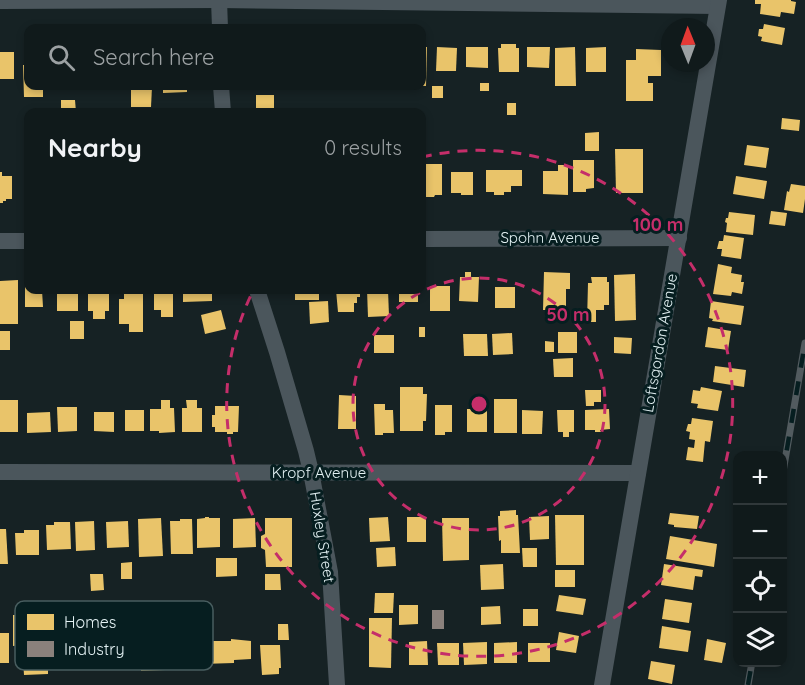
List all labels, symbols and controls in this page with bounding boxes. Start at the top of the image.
north arrow [661,18,715,72]
search box [24,24,426,90]
icon: search [45,41,78,74]
text: Search here [93,43,214,71]
text: Nearby [48,131,142,164]
text: 0 results [324,135,402,160]
text: 100 m [633,213,683,236]
street label: Spohn Avenue [500,228,600,247]
street label: Loftsgordon Avenue [638,272,681,414]
text: 50 m [546,303,590,326]
centre of rings [469,394,489,414]
map controls [733,451,787,667]
button: + [733,451,787,505]
street label: Kropf Avenue [272,463,366,482]
street label: Huxley Street [306,490,339,584]
button: − [733,505,787,559]
button: locate [733,559,787,613]
legend [15,601,213,670]
text: Homes [64,612,116,632]
button: layers [733,613,787,667]
text: Industry [64,639,124,659]

